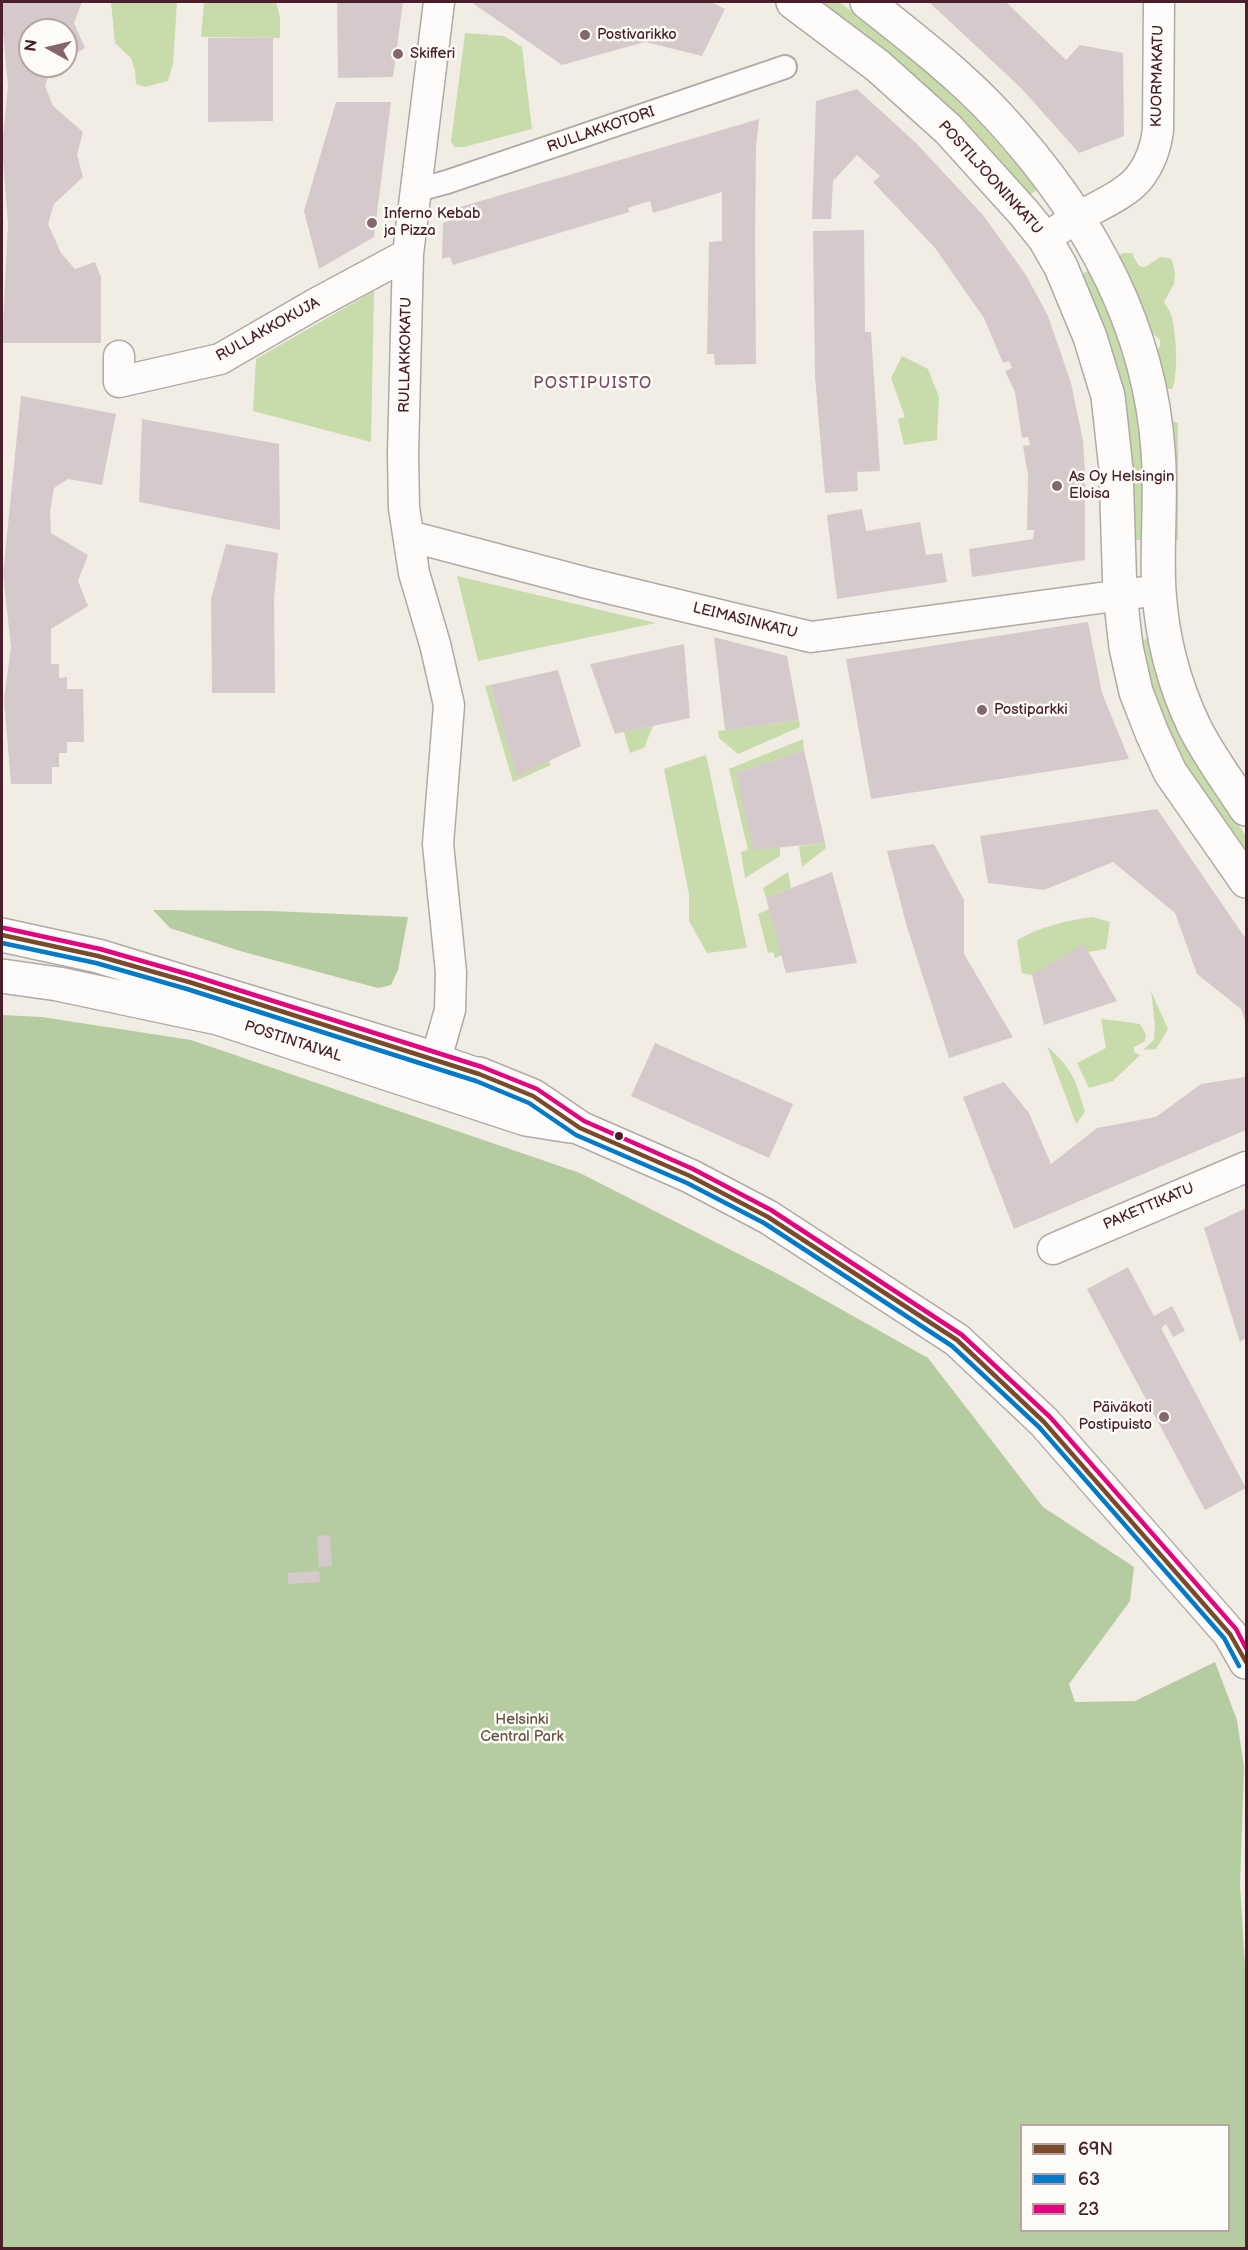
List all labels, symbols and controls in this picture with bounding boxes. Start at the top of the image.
north arrow [18,18,78,78]
street label: KUORMAKATU [1148,25,1168,127]
place label: Postivarikko [597,26,677,44]
marker: Postivarikko [578,28,592,42]
text: N [21,38,42,53]
place label: Skifferi [410,45,455,63]
marker: Skifferi [391,47,405,61]
street label: RULLAKKOTORI [545,103,657,157]
street label: POSTILJOONINKATU [934,117,1046,239]
place label: Inferno Kebab ja Pizza [384,205,480,240]
marker: Inferno Kebab ja Pizza [365,216,379,230]
street label: RULLAKKOKUJA [213,294,323,366]
street label: RULLAKKOKATU [396,297,416,413]
district label: POSTIPUISTO [533,374,653,394]
place label: As Oy Helsingin Eloisa [1069,468,1175,503]
marker: As Oy Helsingin Eloisa [1050,479,1064,493]
street label: LEIMASINKATU [691,599,799,643]
place label: Postiparkki [994,701,1068,719]
marker: Postiparkki [975,703,989,717]
street label: POSTINTAIVAL [242,1018,344,1066]
unlabelled marker [613,1130,625,1142]
street label: PAKETTIKATU [1101,1180,1197,1234]
place label: Päiväkoti Postipuisto [1079,1399,1152,1434]
marker: Päiväkoti Postipuisto [1157,1410,1171,1424]
park label: Helsinki Central Park [480,1711,564,1746]
legend [1020,2124,1230,2232]
text: 69N [1078,2139,1113,2160]
text: 63 [1078,2169,1100,2190]
text: 23 [1078,2199,1099,2220]

